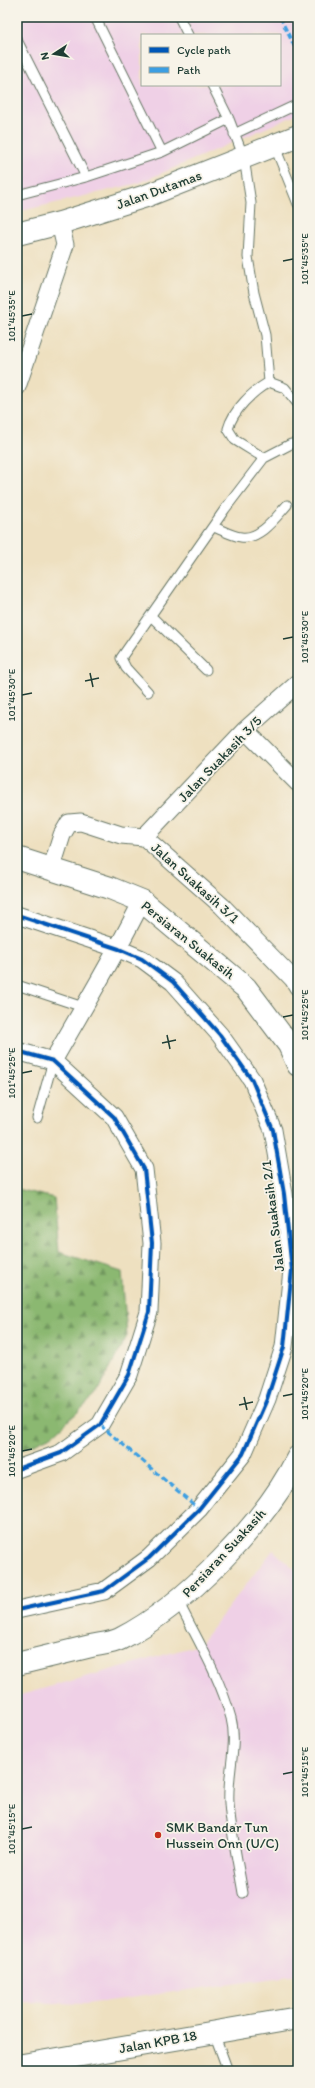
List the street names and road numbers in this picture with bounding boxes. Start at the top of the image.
street label: Jalan Dutamas [114,167,204,213]
street label: Jalan Suakasih 3/5 [175,712,265,806]
street label: Jalan Suakasih 3/1 [148,839,243,927]
street label: Persiaran Suakasih [138,897,239,983]
street label: Jalan Suakasih 2/1 [258,1159,288,1273]
street label: Persiaran Suakasih [178,1505,270,1601]
street label: Jalan KPB 18 [118,2027,198,2057]

